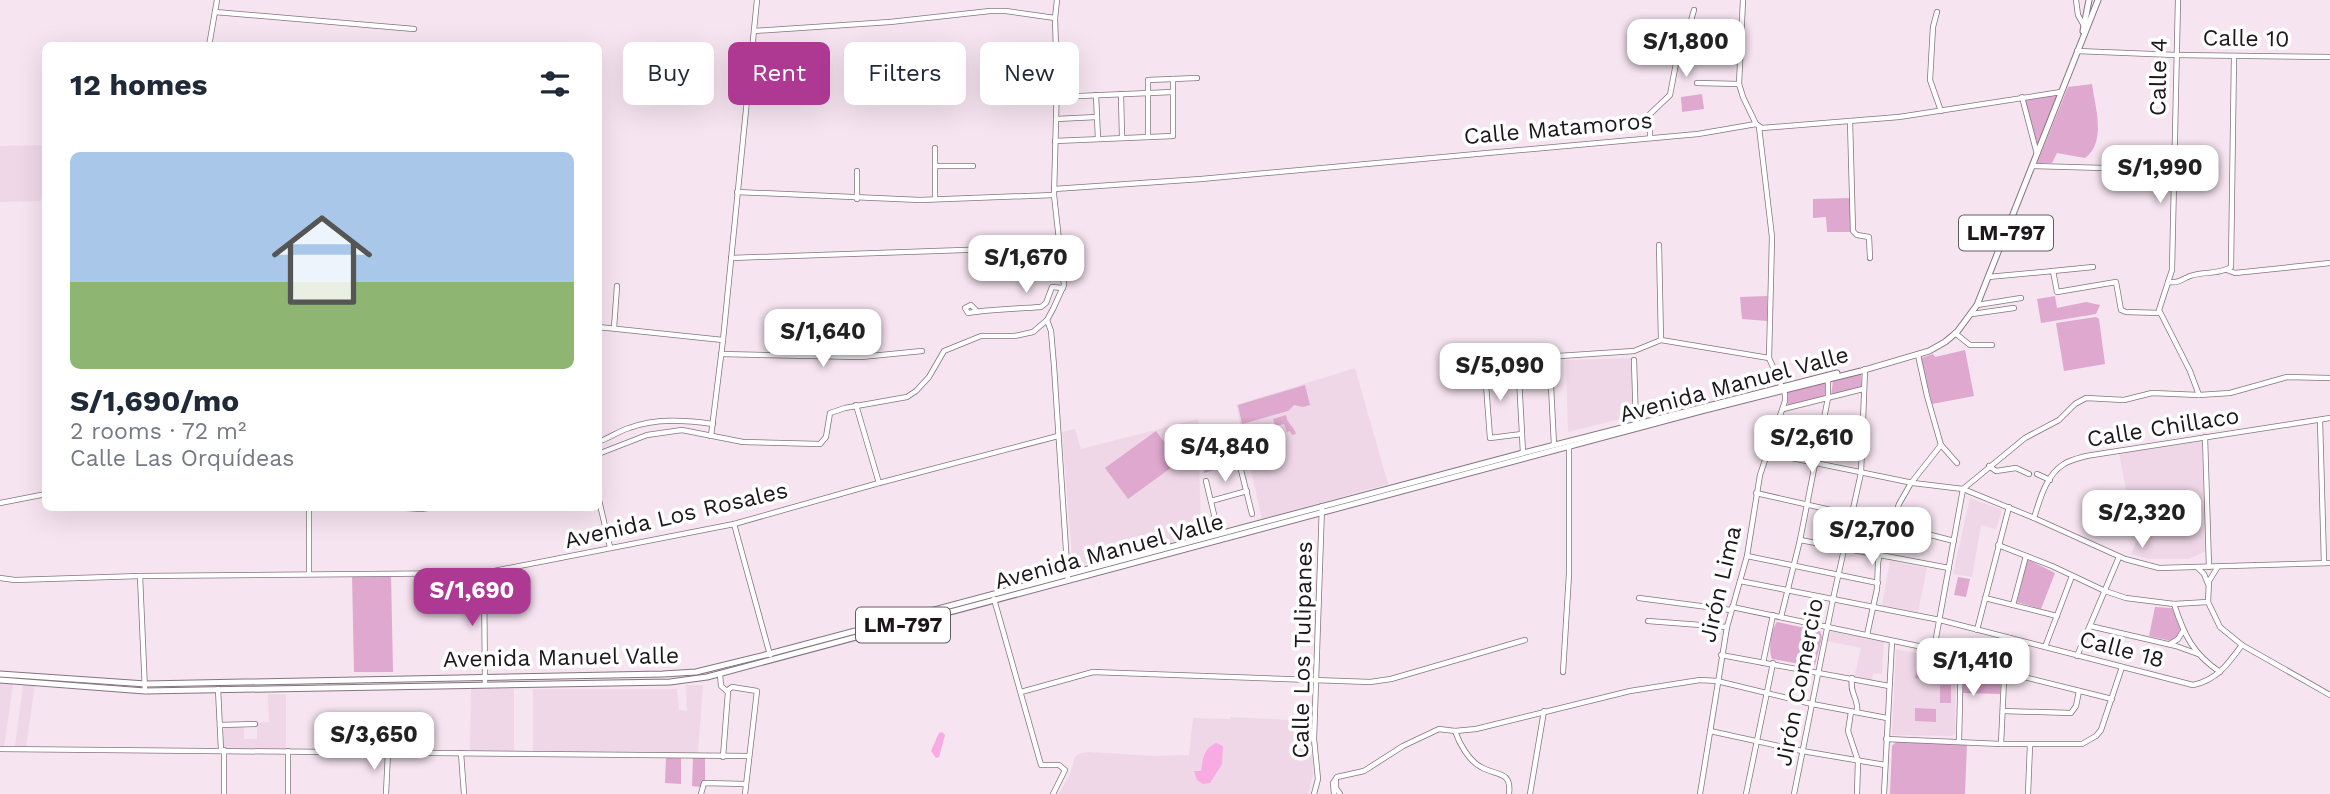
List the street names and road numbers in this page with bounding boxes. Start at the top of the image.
street label: Calle 10 [2202,24,2290,53]
street label: Calle 4 [2144,38,2173,116]
street label: Calle Matamoros [1463,107,1654,150]
road number: LM-797 [1959,216,2053,250]
street label: Avenida Manuel Valle [1617,341,1852,428]
street label: Calle Chillaco [2085,402,2241,453]
street label: Avenida Los Rosales [562,477,790,554]
street label: Avenida Manuel Valle [992,508,1227,595]
street label: Jirón Lima [1694,523,1747,645]
street label: Calle Los Tulipanes [1287,541,1318,759]
street label: Jirón Comercio [1770,596,1829,768]
road number: LM-797 [856,608,950,642]
street label: Calle 18 [2077,625,2167,674]
street label: Avenida Manuel Valle [443,642,679,673]

